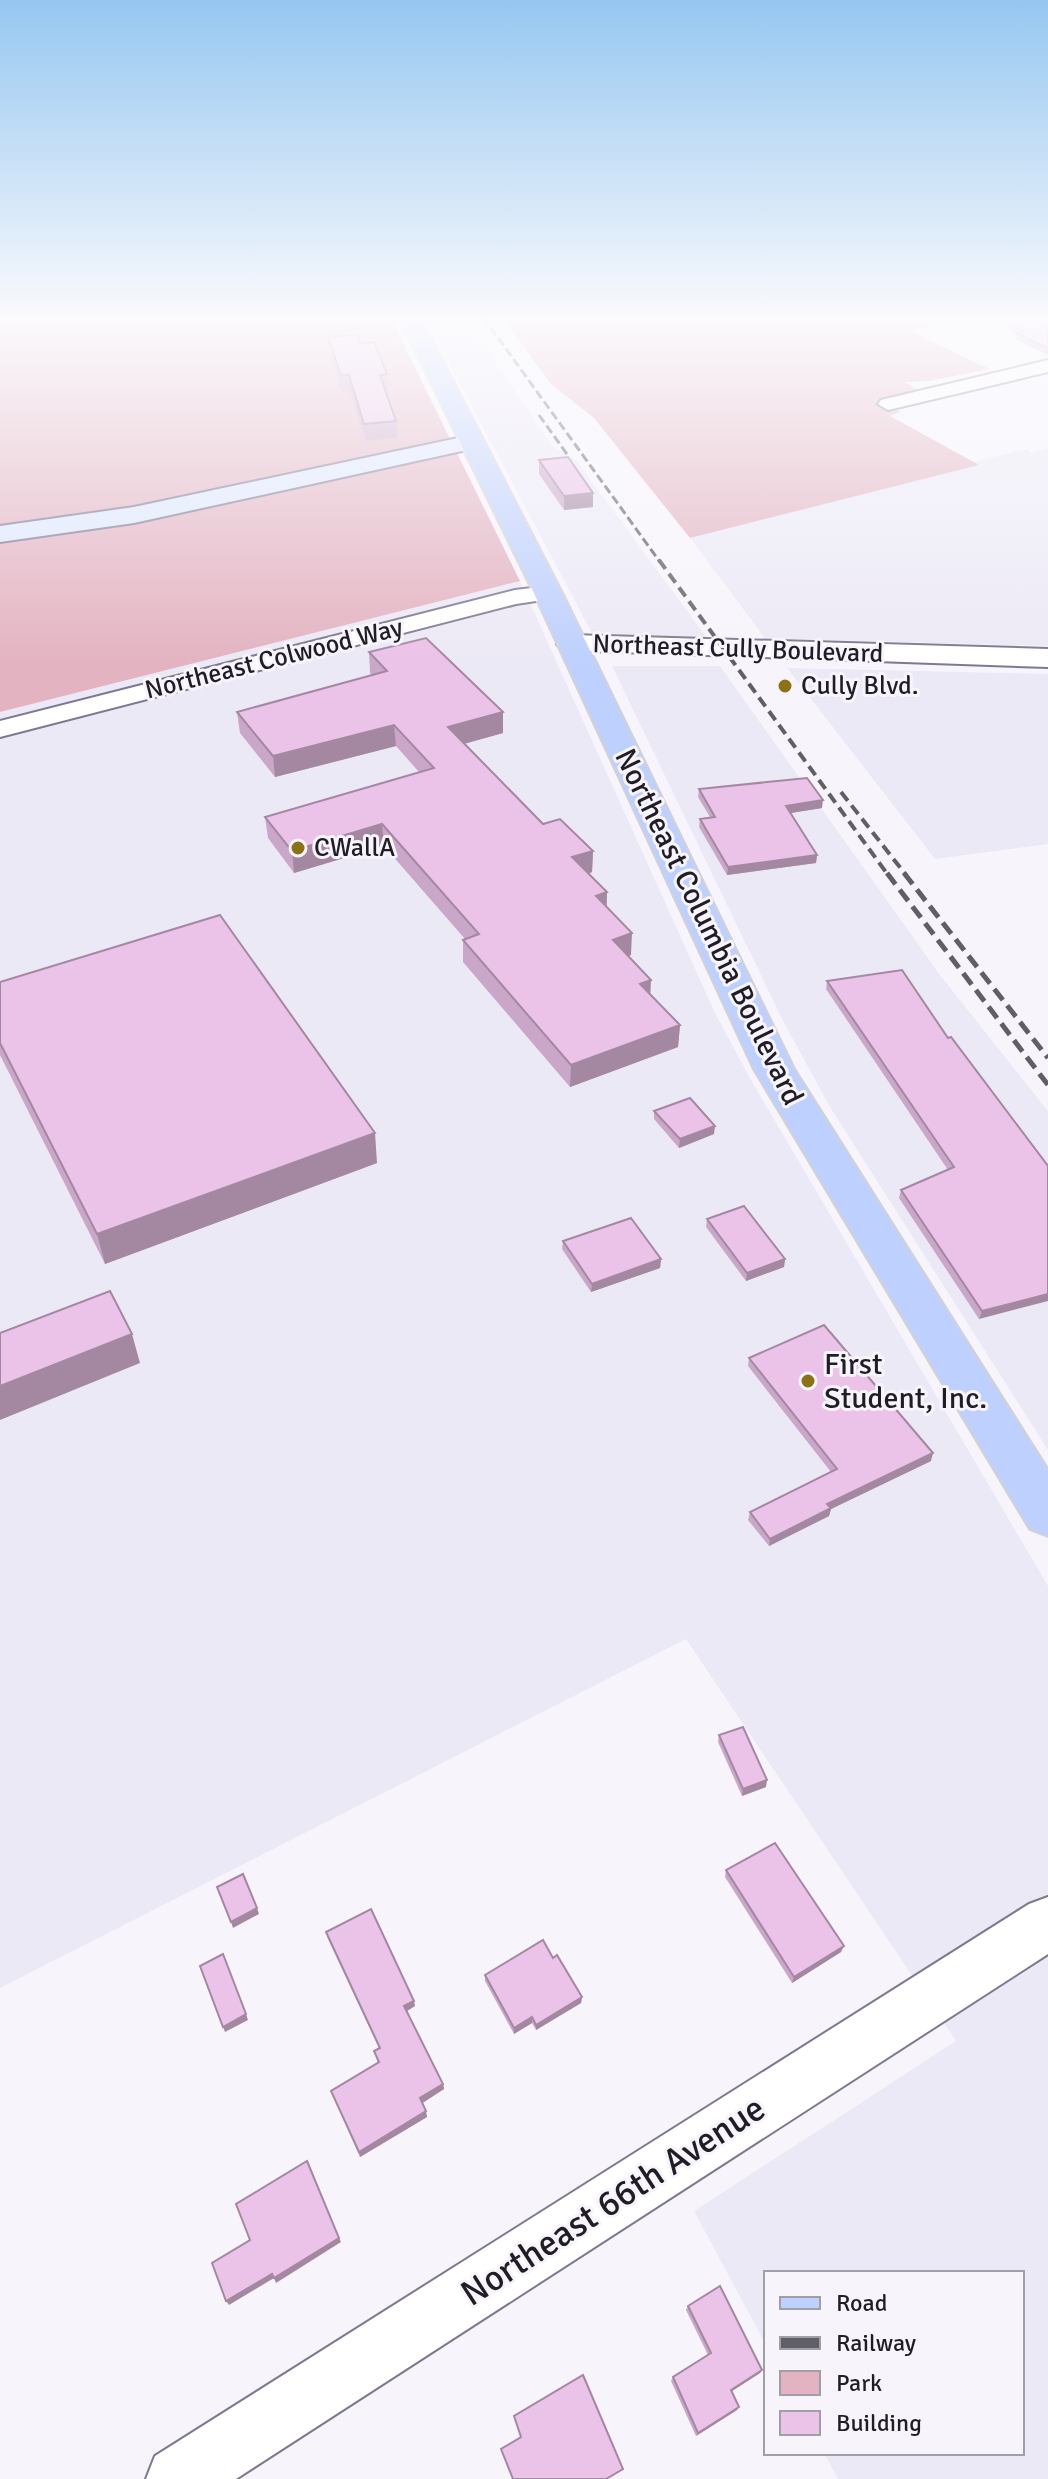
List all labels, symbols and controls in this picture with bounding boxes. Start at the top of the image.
street label: Northeast Colwood Way [142,611,406,707]
street label: Northeast Cully Boulevard [592,628,884,670]
place label: Cully Blvd. [801,670,919,702]
marker: Cully Blvd. [776,677,794,695]
street label: Northeast Columbia Boulevard [606,743,812,1111]
place label: CWallA [314,832,395,864]
marker: CWallA [289,839,307,857]
place label: First Student, Inc. [824,1346,987,1417]
marker: First Student, Inc. [799,1372,817,1390]
street label: Northeast 66th Avenue [452,2086,774,2316]
legend [764,2271,1024,2455]
text: Road [836,2288,887,2318]
text: Railway [836,2328,916,2358]
text: Park [836,2368,882,2398]
text: Building [836,2408,922,2438]

